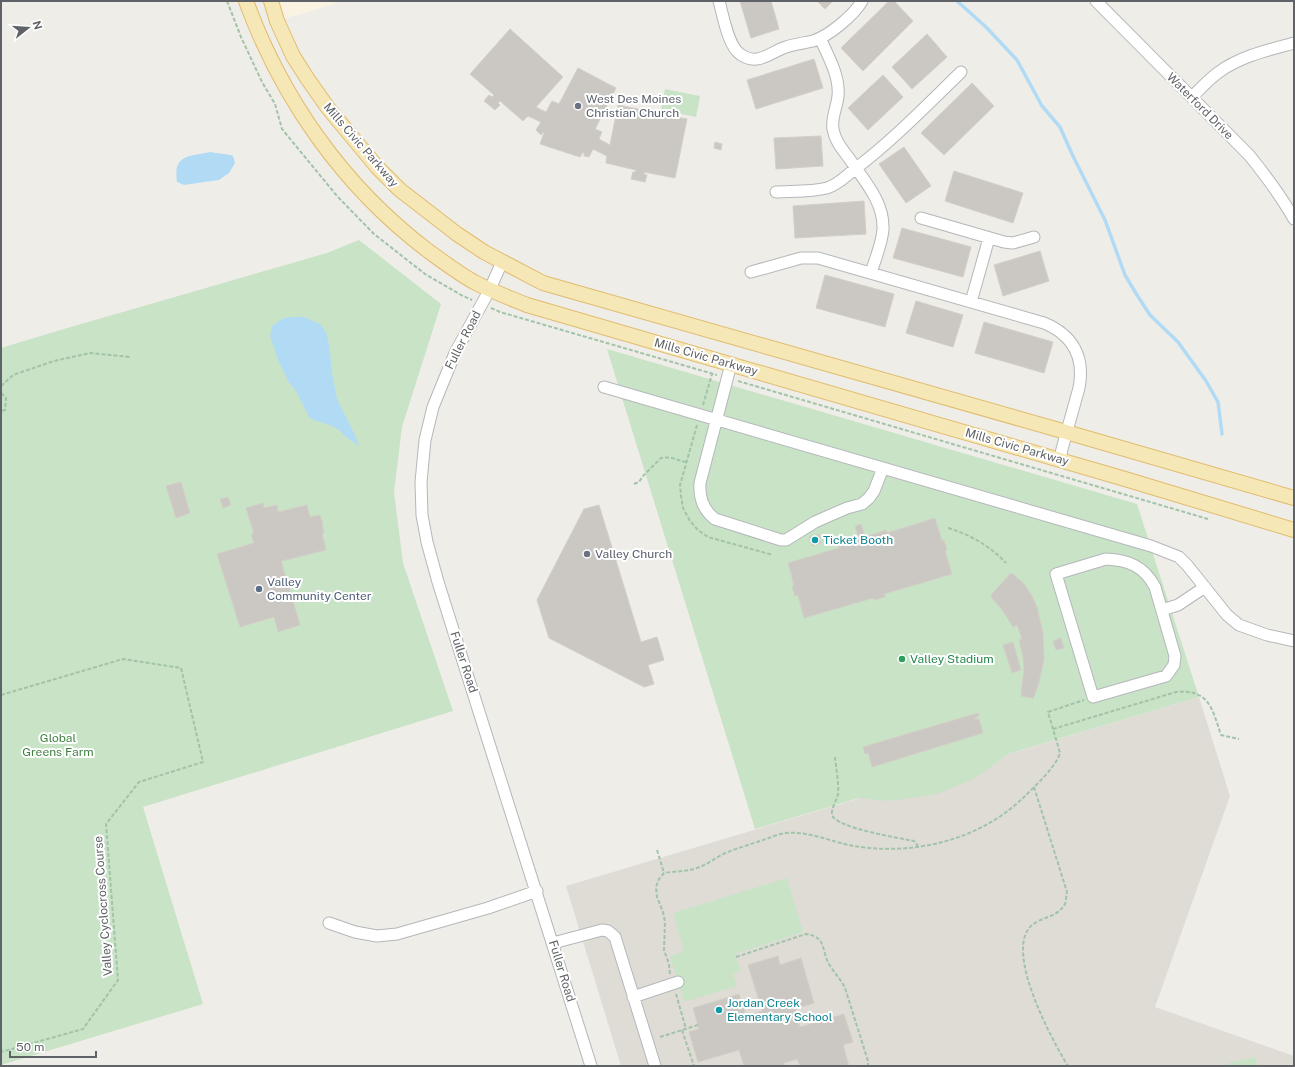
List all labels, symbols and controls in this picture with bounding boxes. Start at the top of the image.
north arrow [8,8,48,48]
text: N [31,19,45,31]
street label: Waterford Drive [1164,70,1236,142]
place label: West Des Moines Christian Church [586,92,681,120]
street label: Mills Civic Parkway [321,100,402,190]
marker: West Des Moines Christian Church [573,101,583,111]
street label: Fuller Road [442,308,484,372]
street label: Mills Civic Parkway [653,336,760,379]
street label: Mills Civic Parkway [964,426,1071,469]
place label: Ticket Booth [823,533,893,547]
marker: Ticket Booth [810,535,820,545]
place label: Valley Church [595,547,672,561]
marker: Valley Church [582,549,592,559]
place label: Valley Community Center [267,575,372,603]
marker: Valley Community Center [254,584,264,594]
street label: Fuller Road [448,630,480,694]
place label: Valley Stadium [910,652,994,666]
marker: Valley Stadium [897,654,907,664]
park label: Global Greens Farm [22,731,94,759]
street label: Valley Cyclocross Course [91,835,115,977]
street label: Fuller Road [546,939,578,1003]
place label: Jordan Creek Elementary School [727,996,833,1024]
marker: Jordan Creek Elementary School [714,1005,724,1015]
scale bar [10,1033,96,1059]
text: 50 m [16,1040,44,1054]

